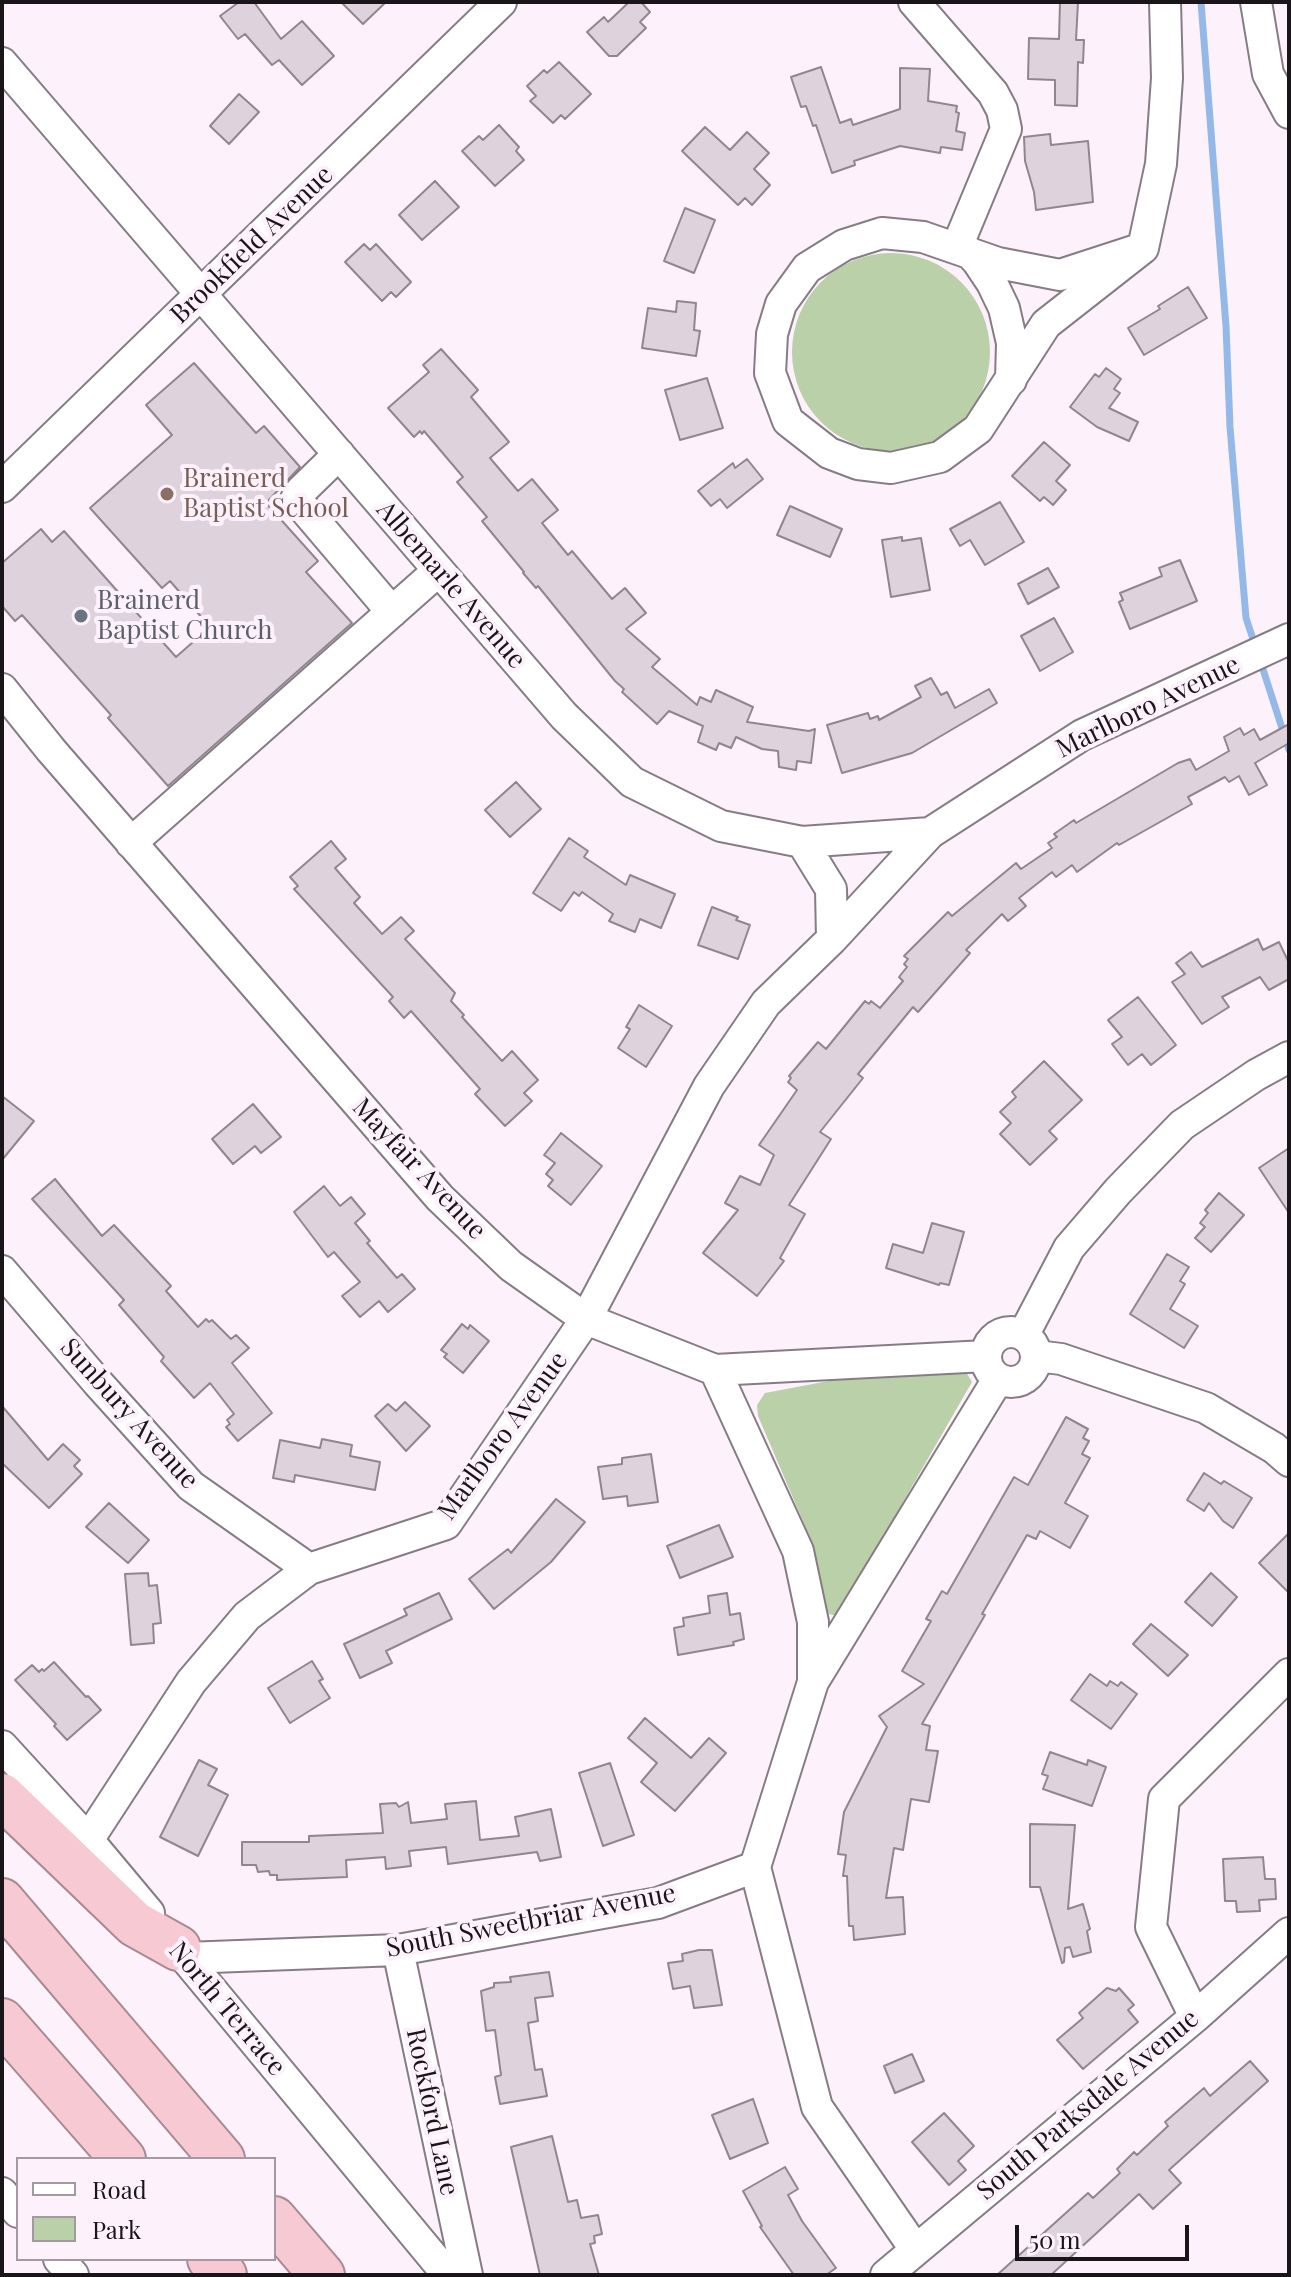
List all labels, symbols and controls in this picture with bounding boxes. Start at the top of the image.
street label: Brookfield Avenue [164,160,340,330]
place label: Brainerd Baptist School [183,463,349,524]
marker: Brainerd Baptist School [158,485,176,503]
street label: Albemarle Avenue [370,495,532,675]
place label: Brainerd Baptist Church [97,585,273,646]
marker: Brainerd Baptist Church [72,607,90,625]
street label: Marlboro Avenue [1051,649,1245,765]
street label: Mayfair Avenue [346,1092,492,1246]
street label: Sunbury Avenue [53,1332,205,1496]
street label: Marlboro Avenue [431,1346,575,1526]
street label: South Sweetbriar Avenue [384,1878,678,1964]
street label: North Terrace [162,1936,292,2082]
street label: South Parksdale Avenue [971,2003,1205,2207]
street label: Rockford Lane [399,2026,465,2198]
legend [16,2157,276,2261]
text: Road [92,2173,147,2205]
scale bar [1019,2209,1193,2259]
text: Park [92,2213,141,2245]
text: 50 m [1029,2223,1081,2255]

